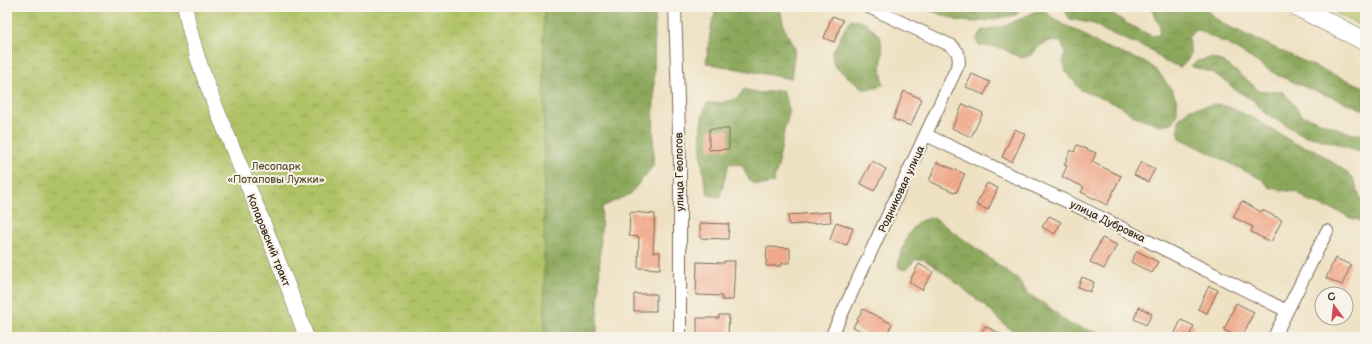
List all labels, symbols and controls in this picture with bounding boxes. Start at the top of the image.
street label: улица Геологов [672,132,687,211]
street label: Родниковая улица [876,143,928,235]
park label: Лесопарк «Потаповы Лужки» [227,160,325,186]
street label: Коларовский тракт [244,192,293,288]
street label: улица Дубровка [1068,198,1148,246]
north arrow [1314,286,1354,326]
text: С [1326,289,1337,304]

